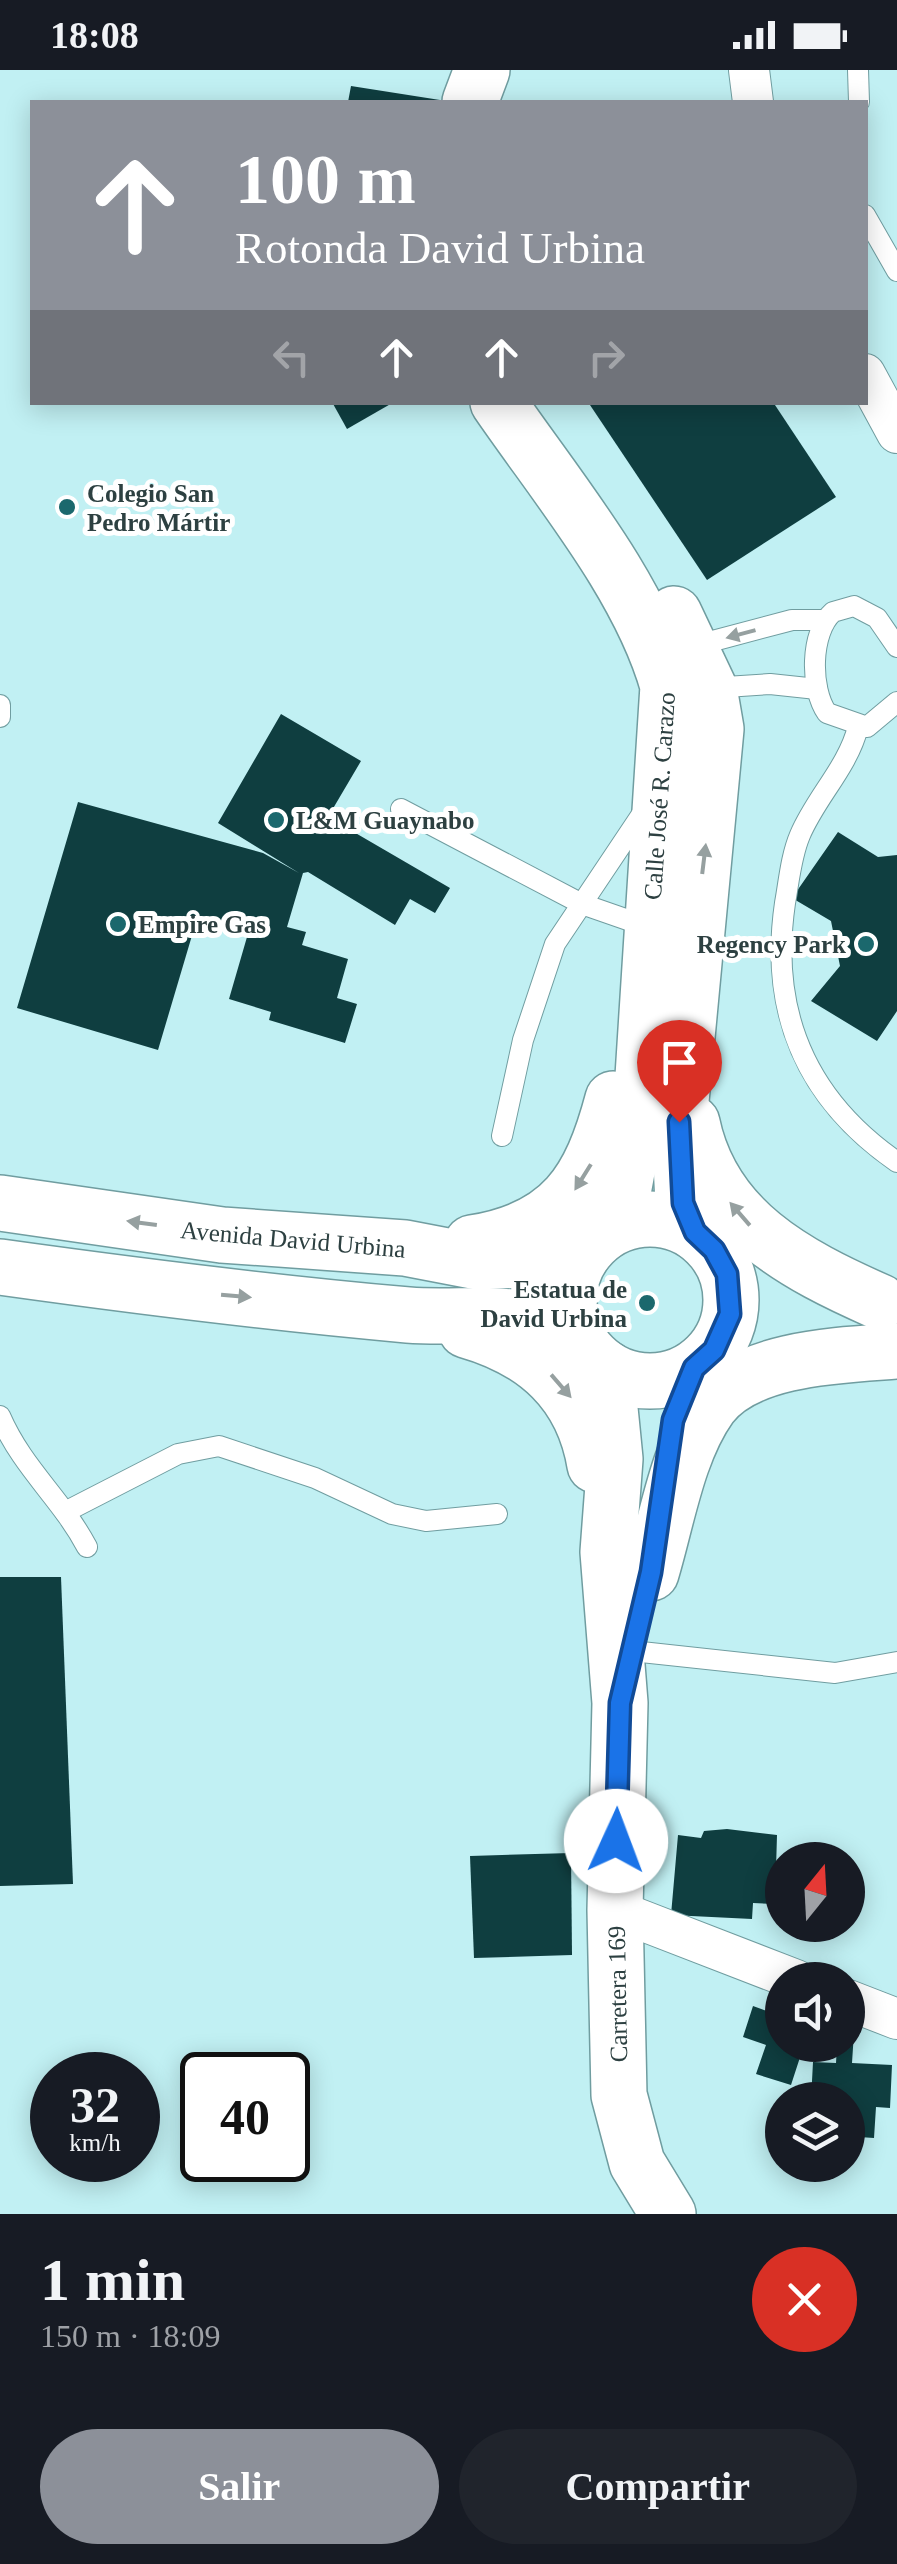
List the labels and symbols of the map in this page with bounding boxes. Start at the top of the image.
place label: Colegio San Pedro Mártir [87,480,230,536]
marker: Colegio San Pedro Mártir [56,496,78,518]
one-way arrow [725,626,756,642]
street label: Calle José R. Carazo [639,691,680,901]
place label: L&M Guaynabo [296,807,475,834]
marker: L&M Guaynabo [265,809,287,831]
one-way arrow [696,842,712,874]
place label: Empire Gas [138,911,266,938]
marker: Empire Gas [107,913,129,935]
place label: Regency Park [697,931,846,958]
marker: Regency Park [855,933,877,955]
pin [637,1020,722,1123]
one-way arrow [575,1163,592,1191]
one-way arrow [729,1202,751,1227]
one-way arrow [126,1214,157,1230]
street label: Avenida David Urbina [179,1216,407,1263]
place label: Estatua de David Urbina [480,1276,627,1332]
one-way arrow [220,1288,252,1304]
marker: Estatua de David Urbina [636,1292,658,1314]
one-way arrow [549,1373,571,1398]
position arrow [564,1789,668,1893]
north arrow [765,1842,865,1942]
street label: Carretera 169 [603,1925,632,2063]
speed limit sign: 40 [180,2052,310,2182]

